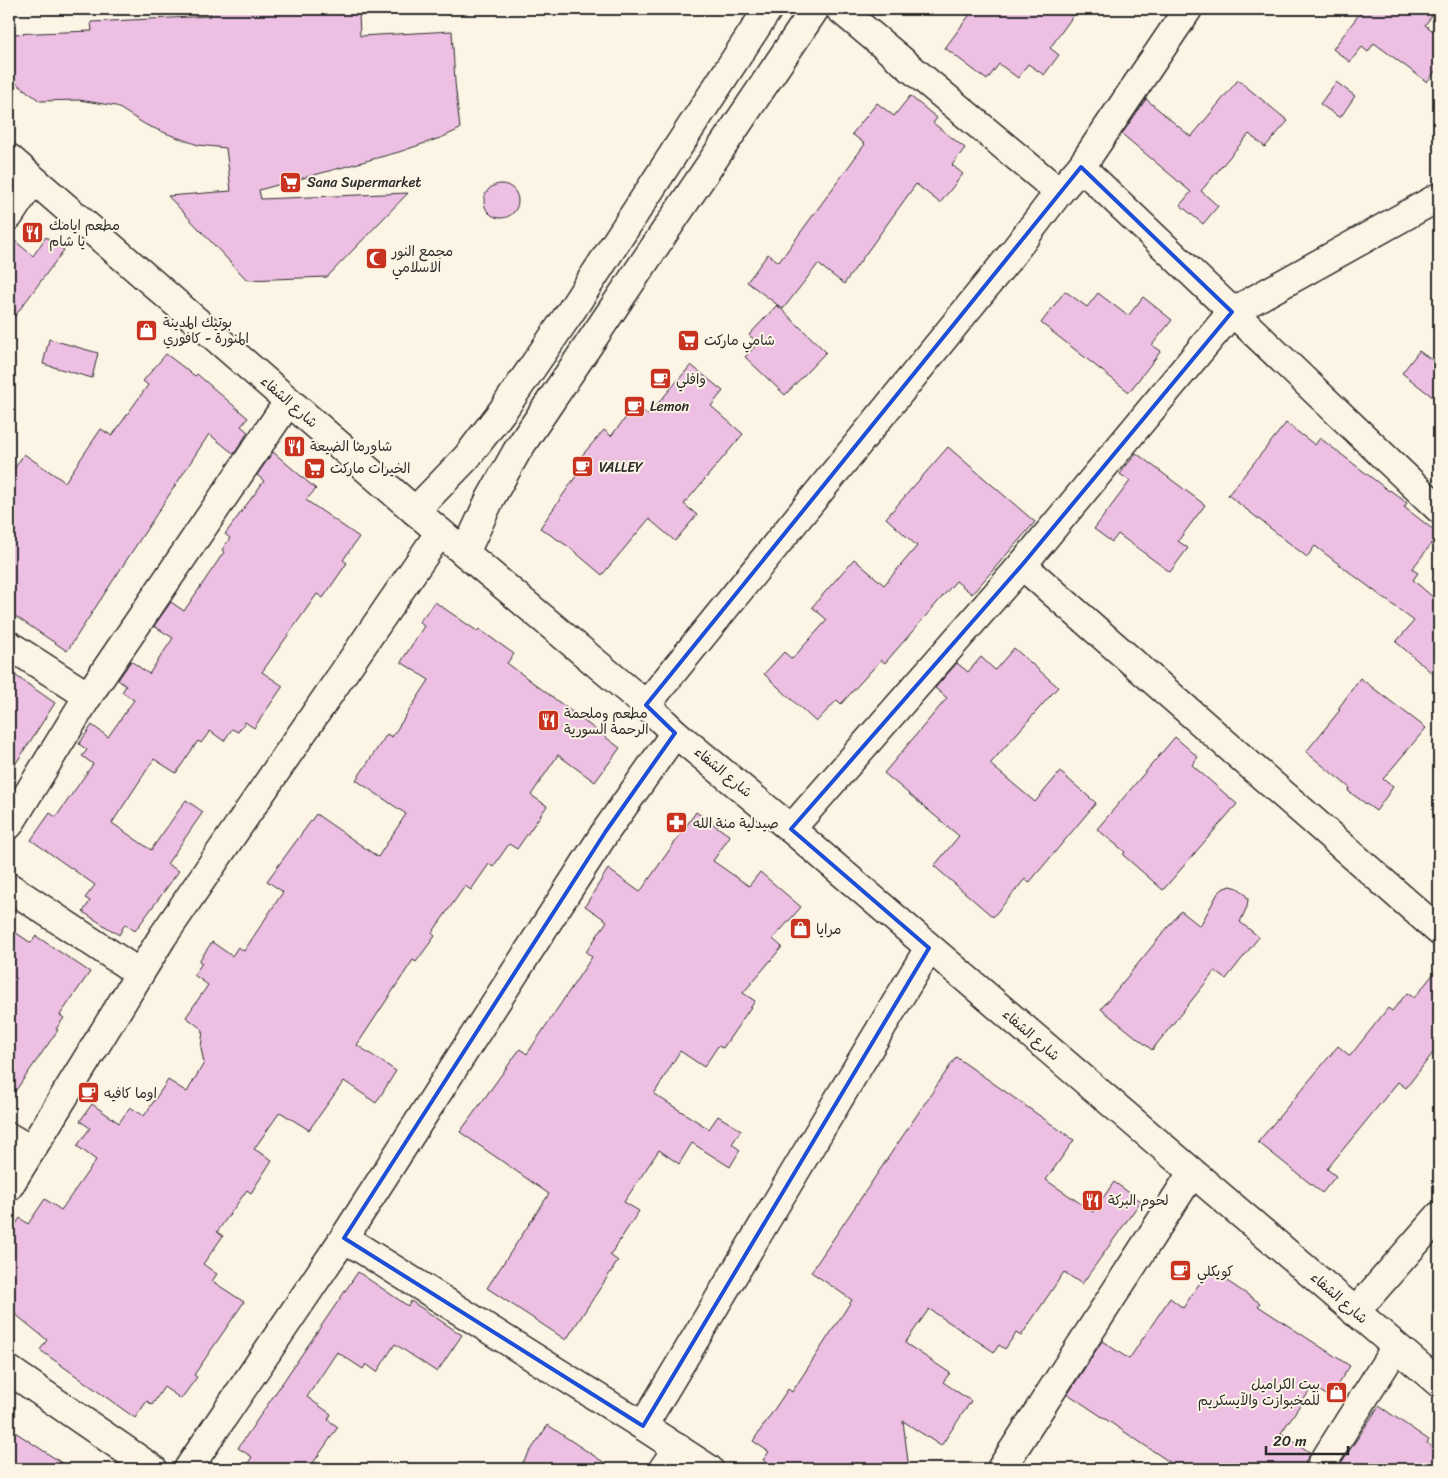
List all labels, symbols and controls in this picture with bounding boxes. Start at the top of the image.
supermarket icon: Sana Supermarket [279,170,303,194]
place label: Sana Supermarket [307,170,421,195]
place label: مطعم ايامك يا شام [49,213,120,254]
restaurant icon: مطعم ايامك يا شام [21,221,45,245]
place label: مجمع النور الاسلامي [391,239,453,280]
mosque icon: مجمع النور الاسلامي [364,247,388,271]
place label: بوتيك المدينة المنورة - كافوري [163,310,249,351]
shop icon: بوتيك المدينة المنورة - كافوري [135,318,159,342]
supermarket icon: شامي ماركت [676,328,700,352]
place label: شامي ماركت [704,328,775,353]
cafe icon: وافلي [648,367,672,391]
place label: وافلي [676,367,706,392]
street label: شارع الشفاء [254,370,324,434]
cafe icon: Lemon [622,394,646,418]
place label: Lemon [650,394,690,419]
restaurant icon: شاورما الضيعة [282,434,306,458]
place label: شاورما الضيعة [310,434,392,459]
cafe icon: VALLEY [571,455,595,479]
place label: VALLEY [599,455,644,480]
supermarket icon: الخيرات ماركت [302,456,326,480]
place label: الخيرات ماركت [330,456,410,481]
place label: مطعم وملحمة الرحمة السورية [564,701,649,742]
restaurant icon: مطعم وملحمة الرحمة السورية [536,709,560,733]
street label: شارع الشفاء [688,740,758,804]
pharmacy icon: صيدلية منة الله [665,811,689,835]
place label: صيدلية منة الله [693,811,779,836]
shop icon: مرايا [788,917,812,941]
place label: مرايا [816,917,841,942]
street label: شارع الشفاء [996,1003,1066,1067]
cafe icon: اوما كافيه [76,1081,100,1105]
place label: اوما كافيه [104,1081,157,1106]
restaurant icon: لحوم البركة [1080,1188,1104,1212]
place label: لحوم البركة [1108,1188,1169,1213]
cafe icon: كويكلي [1169,1259,1193,1283]
place label: كويكلي [1197,1259,1233,1284]
street label: شارع الشفاء [1304,1266,1374,1330]
place label: بيت الكراميل للمخبوازت والآيسكريم [1198,1372,1320,1413]
shop icon: بيت الكراميل للمخبوازت والآيسكريم [1324,1380,1348,1404]
scale bar [1266,1423,1348,1455]
text: 20 m [1273,1428,1307,1454]

